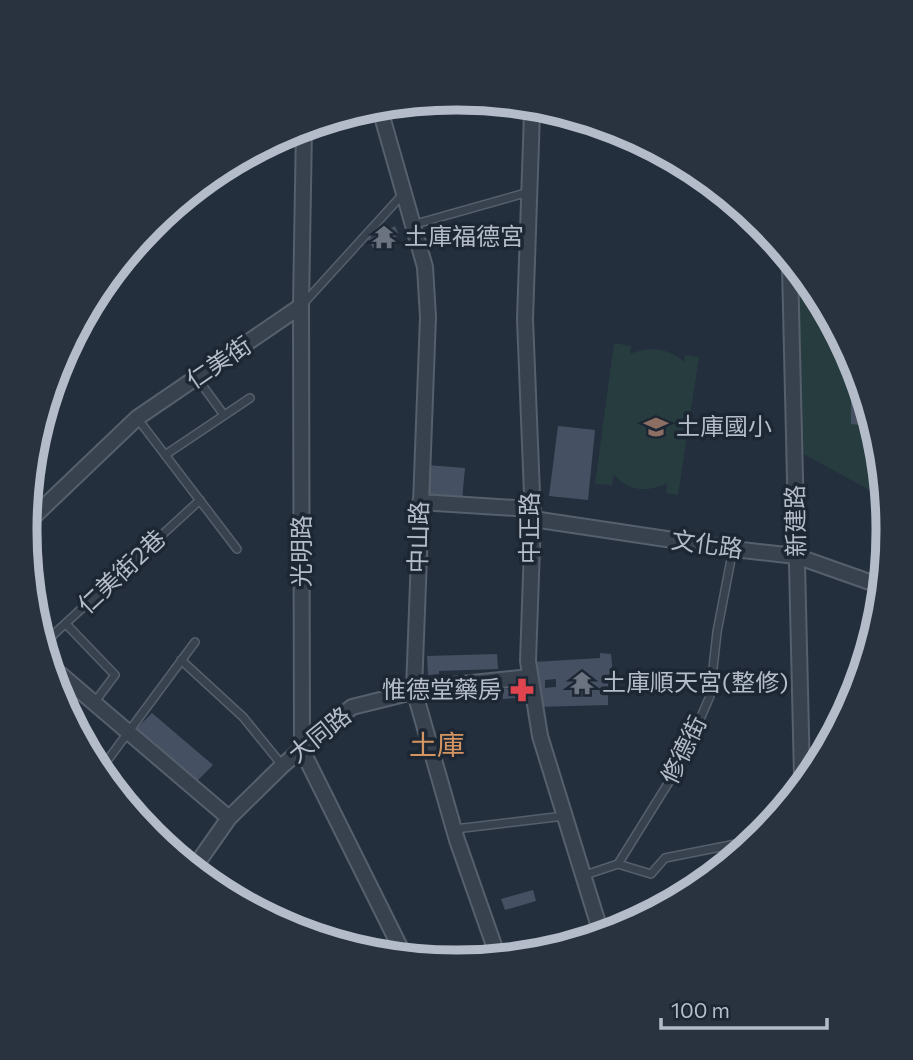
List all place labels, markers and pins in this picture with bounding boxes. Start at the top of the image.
place label: 土庫福德宮 [404,221,524,250]
temple icon: 土庫福德宮 [370,223,398,251]
place label: 土庫國小 [676,411,772,440]
school or university icon: 土庫國小 [642,413,670,441]
place label: 土庫順天宮(整修) [602,667,788,696]
temple icon: 土庫順天宮(整修) [568,669,596,697]
place label: 惟德堂藥房 [382,674,502,703]
pharmacy icon: 惟德堂藥房 [508,676,536,704]

